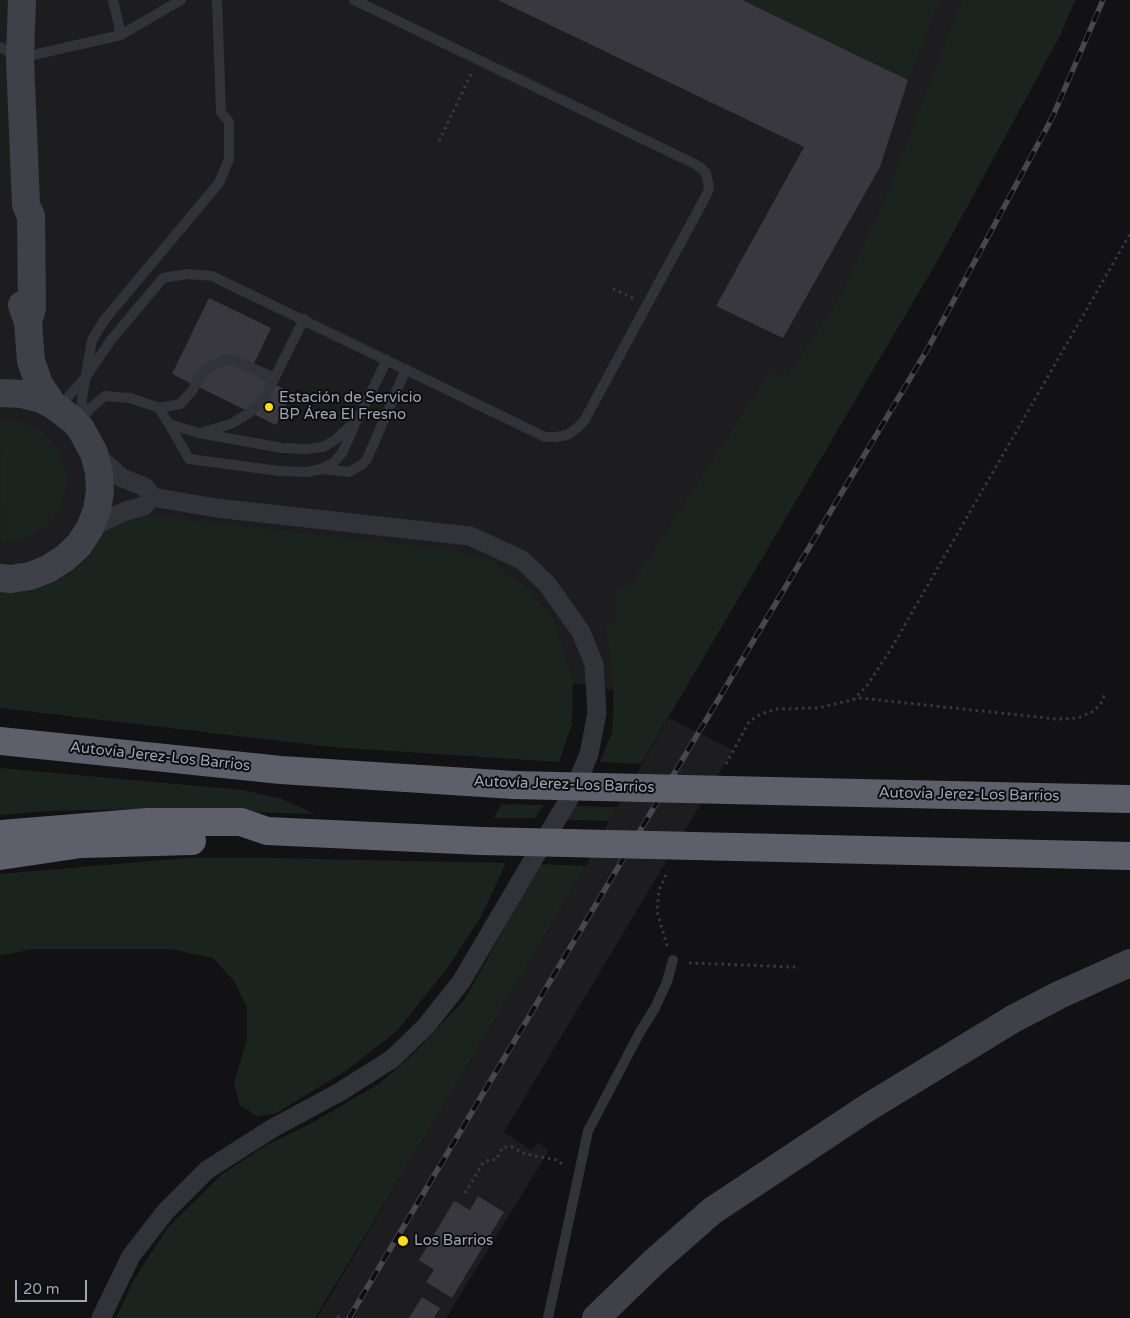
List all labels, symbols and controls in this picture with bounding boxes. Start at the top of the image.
place label: Estación de Servicio BP Área El Fresno [279,389,422,424]
marker: Estación de Servicio BP Área El Fresno [263,401,275,413]
street label: Autovía Jerez-Los Barrios [69,739,251,775]
street label: Autovía Jerez-Los Barrios [473,773,655,797]
street label: Autovía Jerez-Los Barrios [878,784,1060,806]
place label: Los Barrios [414,1232,493,1250]
marker: Los Barrios [396,1234,410,1248]
scale bar [18,1270,90,1302]
text: 20 m [23,1280,60,1298]

